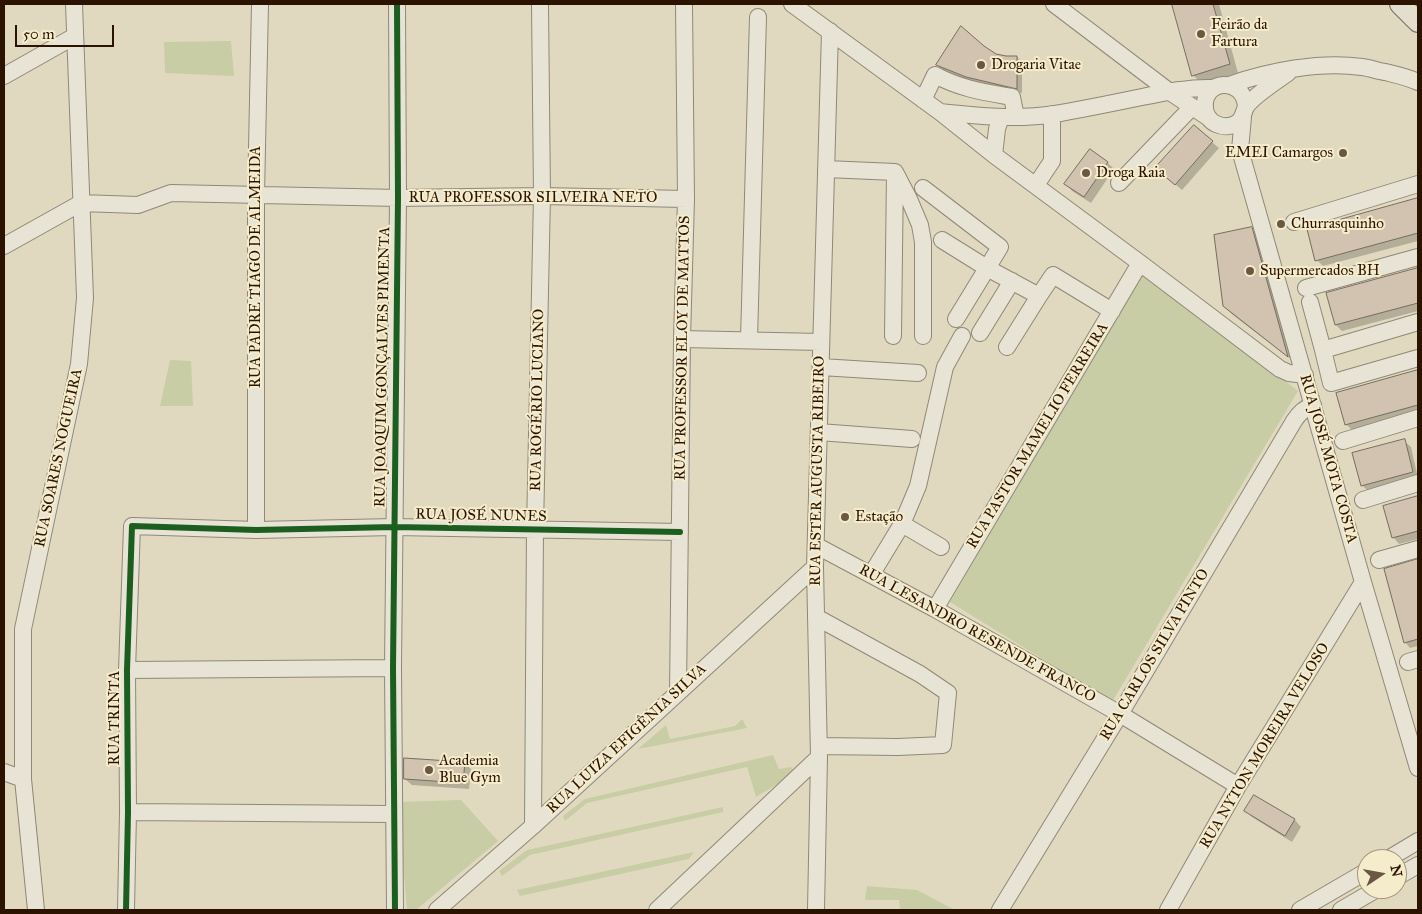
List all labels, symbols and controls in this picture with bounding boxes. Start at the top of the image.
scale bar [18,15,116,47]
place label: Feirão da Fartura [1211,16,1268,51]
text: 50 m [23,25,55,43]
marker: Feirão da Fartura [1195,28,1207,40]
place label: Drogaria Vitae [991,56,1081,74]
marker: Drogaria Vitae [975,59,987,71]
place label: EMEI Camargos [1225,144,1333,162]
street label: RUA PADRE TIAGO DE ALMEIDA [247,146,265,388]
marker: EMEI Camargos [1337,147,1349,159]
place label: Droga Raia [1096,164,1165,182]
marker: Droga Raia [1080,167,1092,179]
street label: RUA PROFESSOR SILVEIRA NETO [408,189,658,207]
street label: RUA PROFESSOR ELOY DE MATTOS [672,215,694,481]
place label: Churrasquinho [1291,215,1384,233]
marker: Churrasquinho [1275,218,1287,230]
street label: RUA JOAQUIM GONÇALVES PIMENTA [372,226,394,508]
place label: Supermercados BH [1260,262,1380,280]
marker: Supermercados BH [1244,265,1256,277]
street label: RUA ROGÉRIO LUCIANO [527,308,549,492]
street label: RUA PASTOR MAMELIO FERREIRA [963,320,1113,552]
street label: RUA ESTER AUGUSTA RIBEIRO [807,356,829,586]
street label: RUA SOARES NOGUEIRA [31,367,87,549]
street label: RUA JOSÉ MOTA COSTA [1295,372,1361,546]
street label: RUA JOSÉ NUNES [415,506,547,526]
place label: Estação [855,508,903,526]
marker: Estação [839,511,851,523]
street label: RUA LESANDRO RESENDE FRANCO [855,561,1099,707]
street label: RUA CARLOS SILVA PINTO [1097,566,1213,744]
street label: RUA NYTON MOREIRA VELOSO [1196,640,1334,852]
street label: RUA LUIZA EFIGÊNIA SILVA [543,660,711,818]
street label: RUA TRINTA [106,671,124,765]
place label: Academia Blue Gym [439,752,501,787]
marker: Academia Blue Gym [423,764,435,776]
north arrow [1357,849,1407,899]
text: N [1387,863,1406,879]

